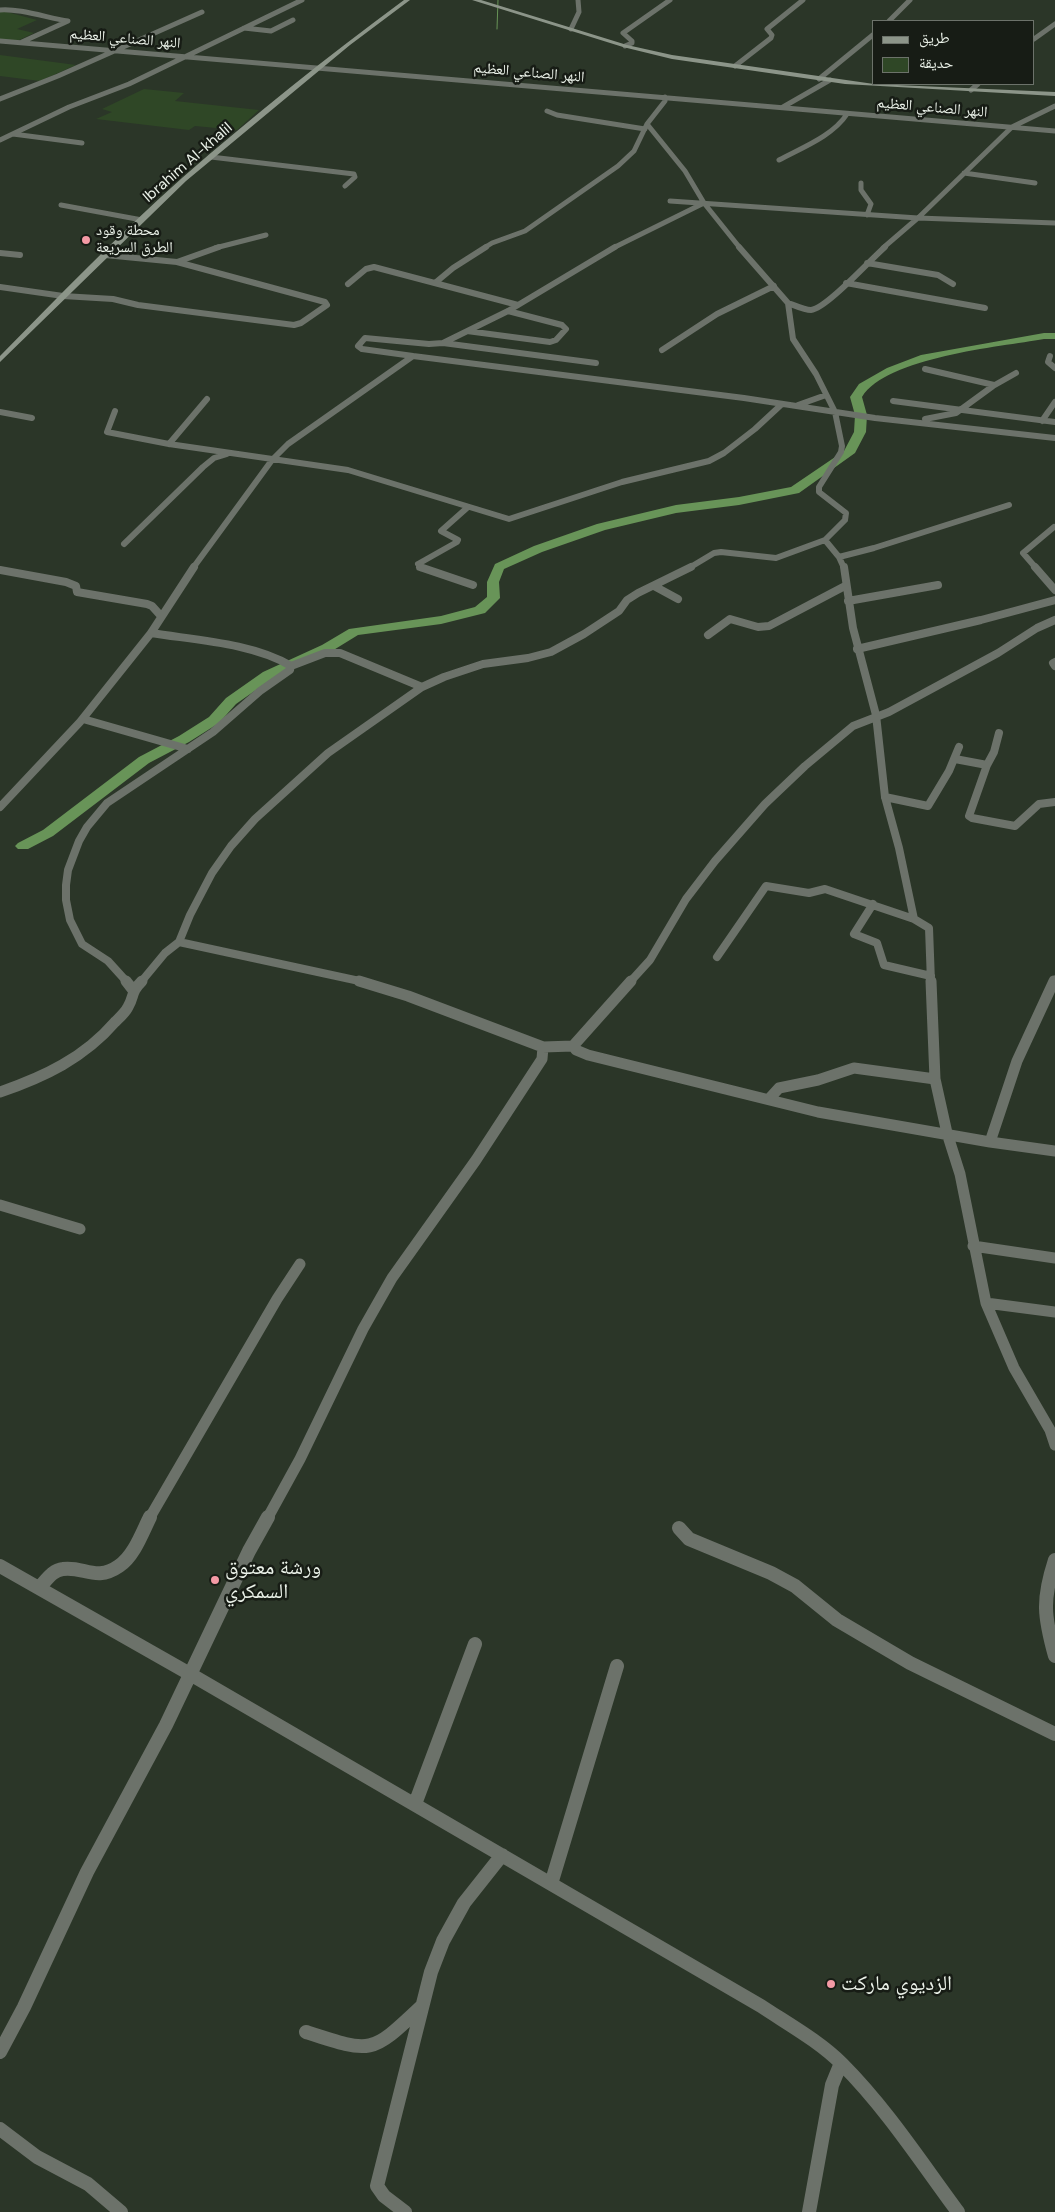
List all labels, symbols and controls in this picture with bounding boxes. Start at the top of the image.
legend [872,20,1035,85]
street label: النهر الصناعي العظيم [69,25,181,53]
text: طريق [919,28,950,48]
text: حديقة [919,53,953,73]
street label: النهر الصناعي العظيم [473,59,585,87]
street label: النهر الصناعي العظيم [876,94,988,122]
street label: Ibrahim Al-khalil [140,119,236,207]
place label: محطة وقود الطرق السريعة [96,222,173,257]
marker: محطة وقود الطرق السريعة [80,234,92,246]
place label: ورشة معتوق السمكري [225,1555,321,1605]
marker: ورشة معتوق السمكري [209,1574,221,1586]
place label: الزديوي ماركت [841,1971,952,1997]
marker: الزديوي ماركت [825,1978,837,1990]

